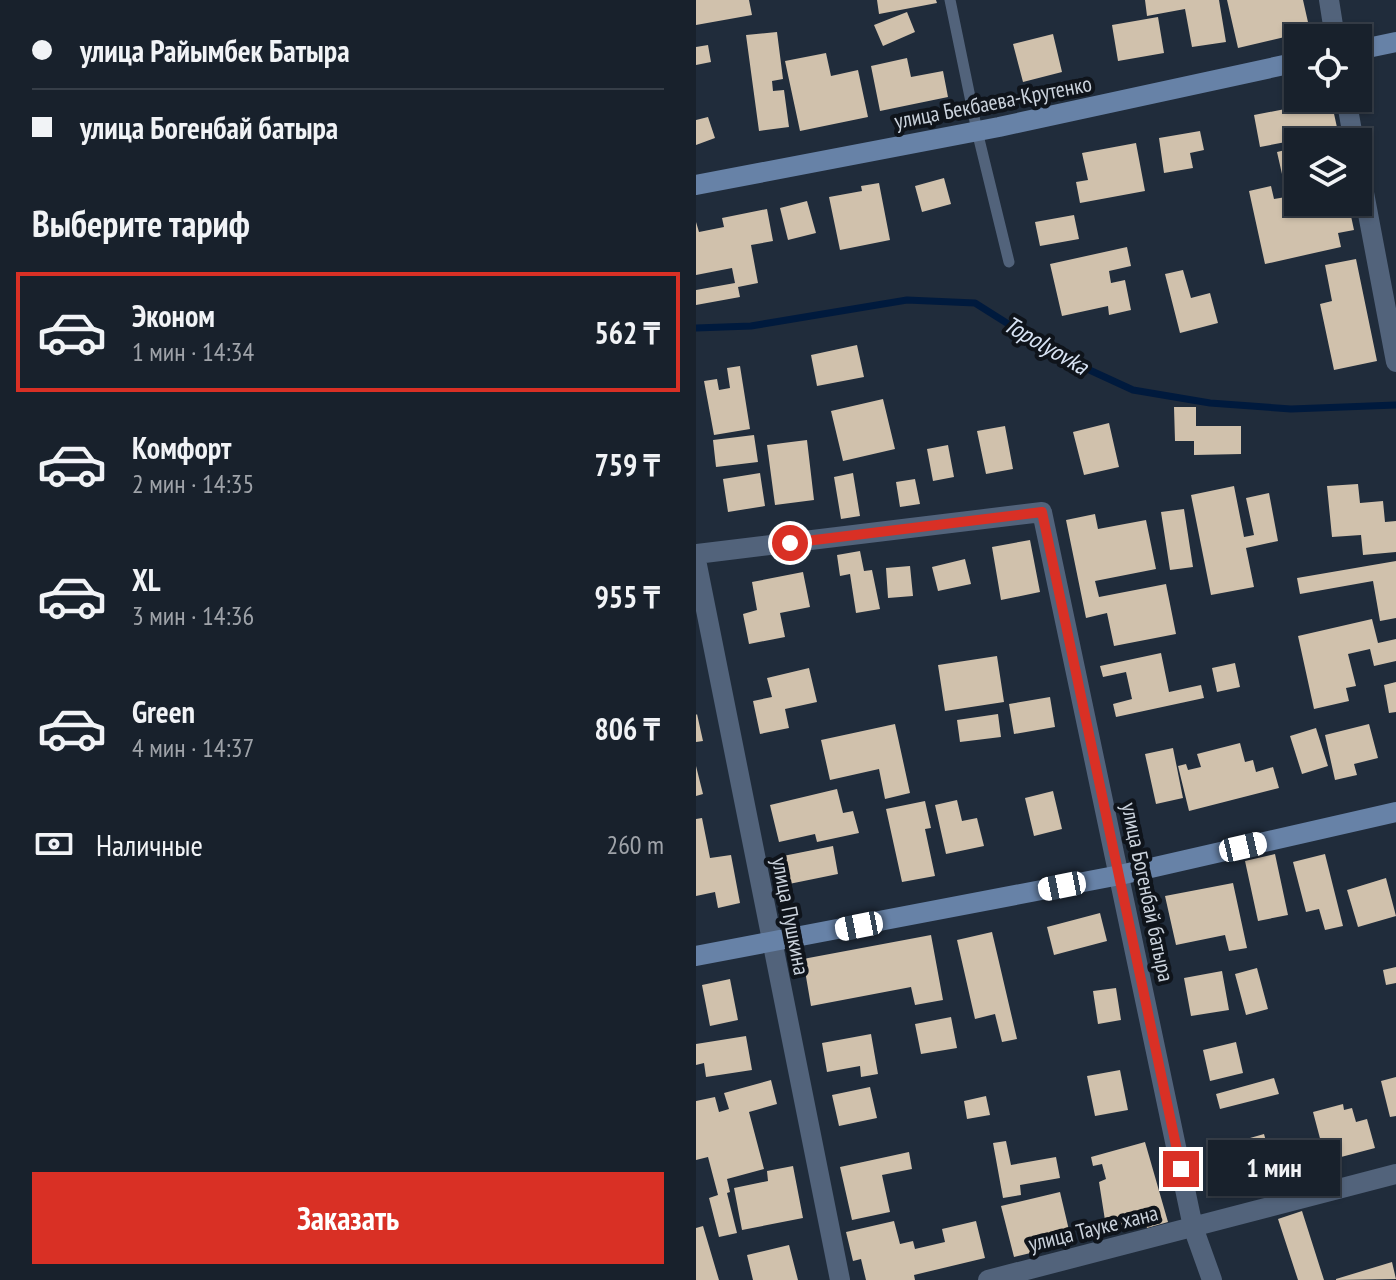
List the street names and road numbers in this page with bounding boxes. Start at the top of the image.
street label: улица Бекбаева-Крутенко [892,69,1094,135]
street label: улица Богенбай батыра [1115,800,1181,984]
street label: улица Пушкина [766,855,816,977]
street label: улица Тауке хана [1025,1198,1161,1258]

